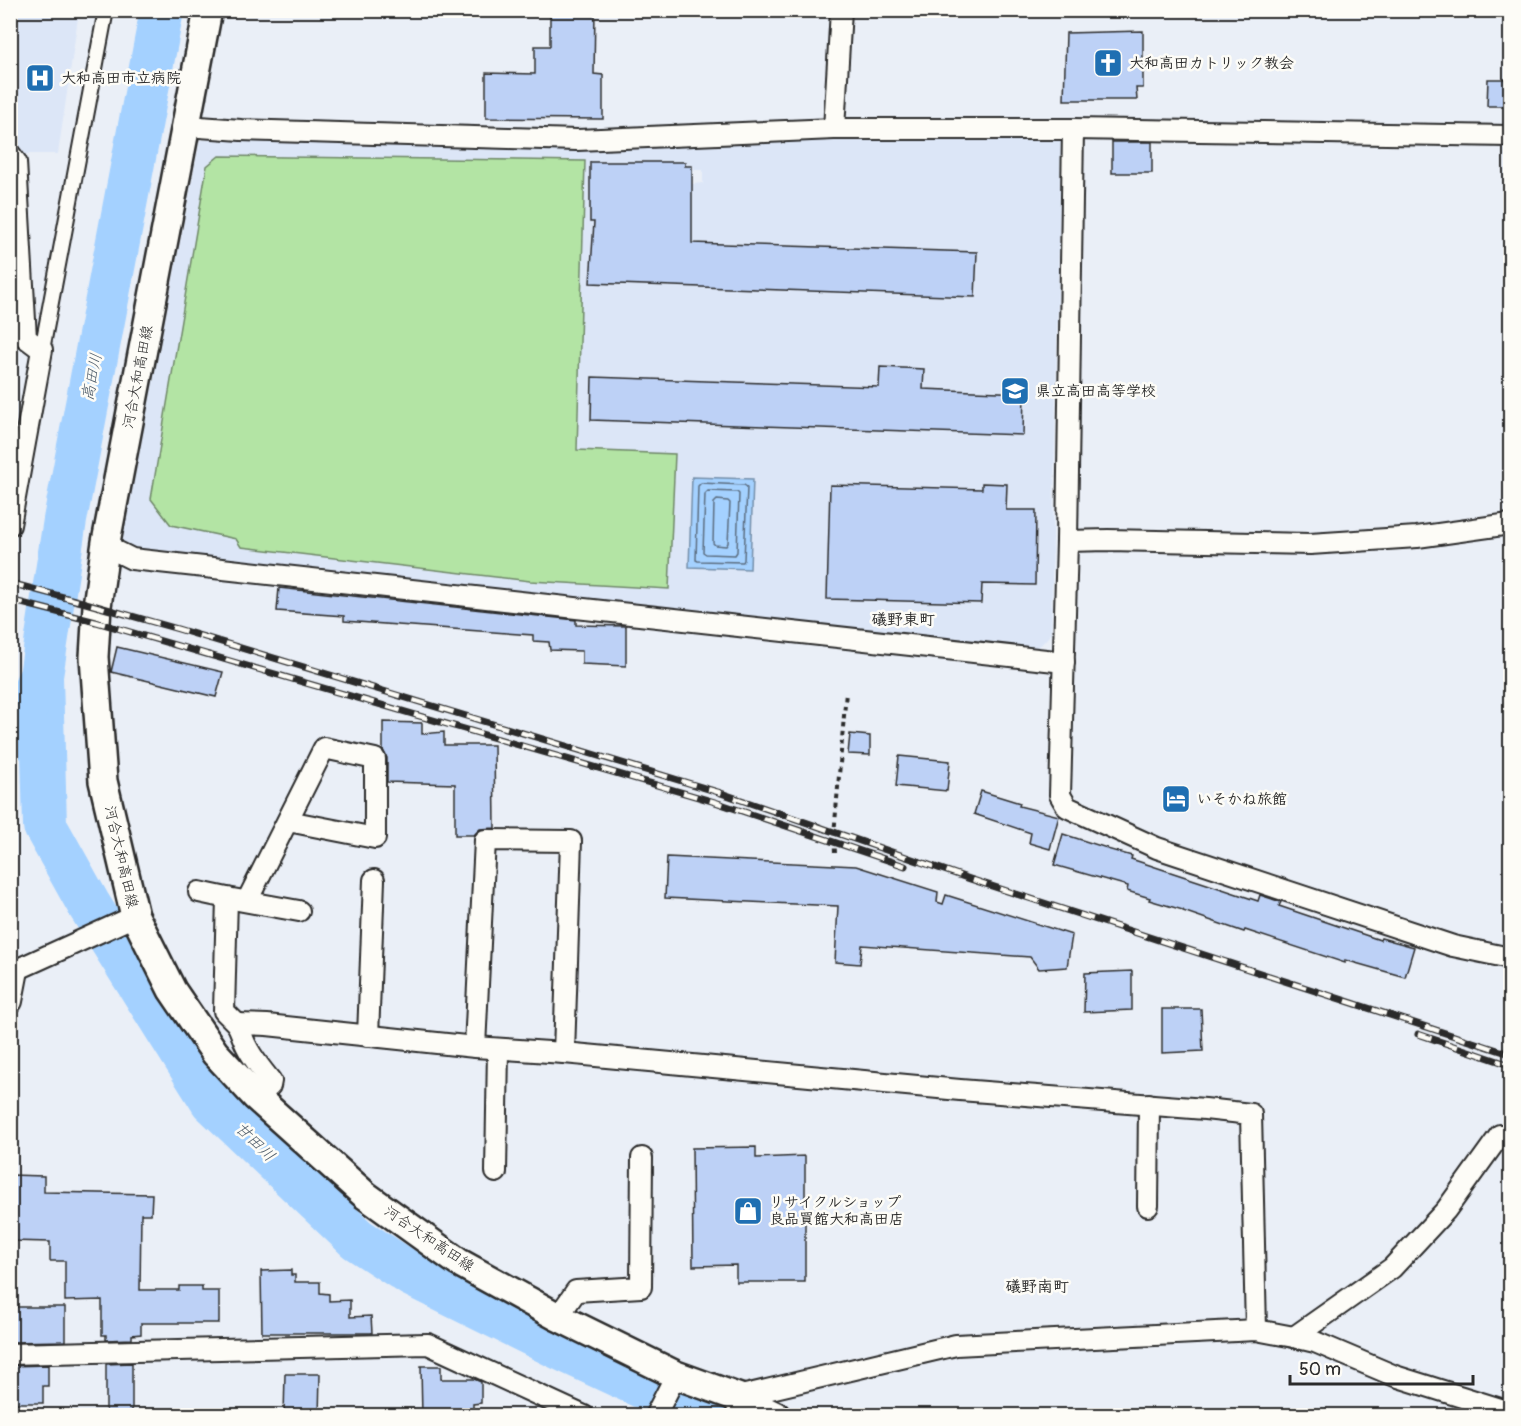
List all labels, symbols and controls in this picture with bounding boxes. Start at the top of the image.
church icon: 大和高田カトリック教会 [1092,47,1124,79]
place label: 大和高田カトリック教会 [1129,54,1294,73]
hospital icon: 大和高田市立病院 [24,62,56,94]
place label: 大和高田市立病院 [61,69,181,88]
street label: 河合大和高田線 [119,324,157,430]
water label: 高田川 [78,352,106,402]
school or university icon: 県立高田高等学校 [999,375,1031,407]
place label: 県立高田高等学校 [1036,382,1156,401]
district label: 礒野東町 [871,610,935,630]
hotel icon: いそかね旅館 [1160,783,1192,815]
place label: いそかね旅館 [1197,790,1287,809]
street label: 河合大和高田線 [100,804,142,910]
water label: 甘田川 [231,1118,279,1166]
place label: リサイクルショップ 良品買館大和高田店 [769,1193,904,1229]
shop icon: リサイクルショップ 良品買館大和高田店 [732,1195,764,1227]
street label: 河合大和高田線 [380,1202,478,1276]
district label: 礒野南町 [1005,1277,1069,1297]
scale bar [1290,1348,1473,1386]
text: 50 m [1299,1358,1341,1381]

